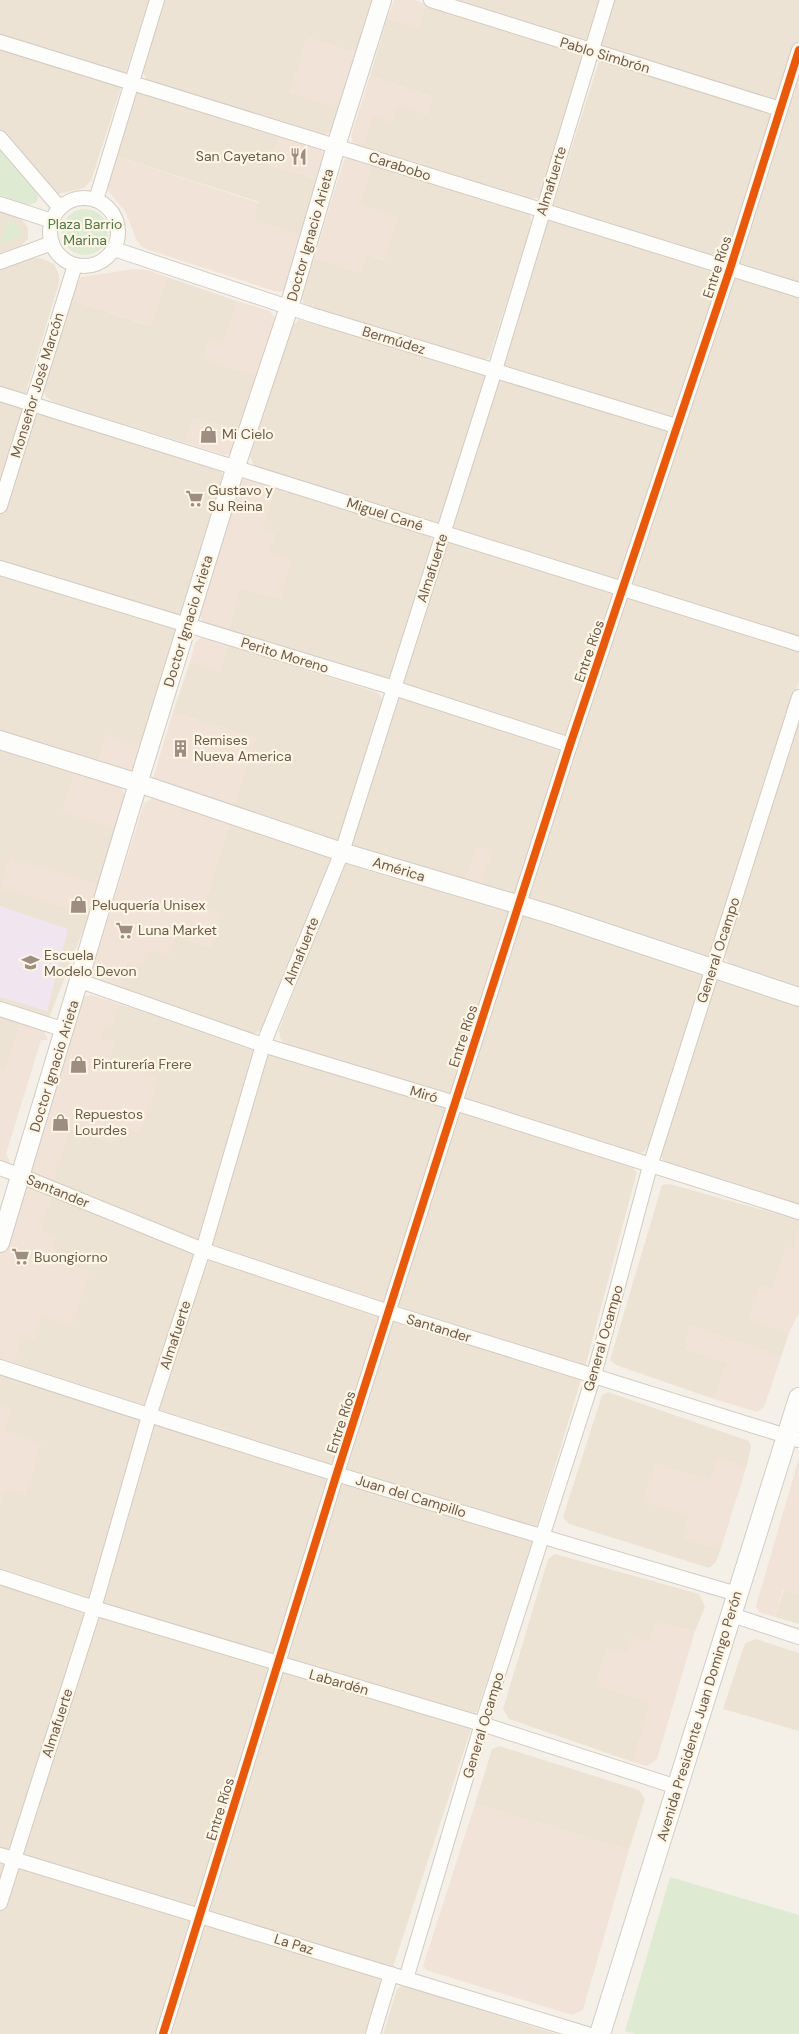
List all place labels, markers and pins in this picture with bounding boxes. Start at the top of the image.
restaurant icon: San Cayetano [289,146,309,166]
place label: San Cayetano [196,147,285,165]
shop icon: Mi Cielo [198,424,218,444]
place label: Mi Cielo [222,425,274,443]
place label: Gustavo y Su Reina [208,481,273,515]
supermarket icon: Gustavo y Su Reina [184,488,204,508]
place label: Remises Nueva America [194,731,292,765]
building icon: Remises Nueva America [170,738,190,758]
shop icon: Peluquería Unisex [68,895,88,915]
place label: Peluquería Unisex [92,896,205,914]
supermarket icon: Luna Market [114,920,134,940]
place label: Luna Market [138,921,217,939]
place label: Escuela Modelo Devon [44,946,137,980]
school or university icon: Escuela Modelo Devon [20,953,40,973]
shop icon: Pinturería Frere [69,1054,89,1074]
place label: Pinturería Frere [93,1055,192,1073]
place label: Repuestos Lourdes [75,1105,143,1139]
shop icon: Repuestos Lourdes [51,1112,71,1132]
supermarket icon: Buongiorno [10,1247,30,1267]
place label: Buongiorno [34,1248,108,1266]

